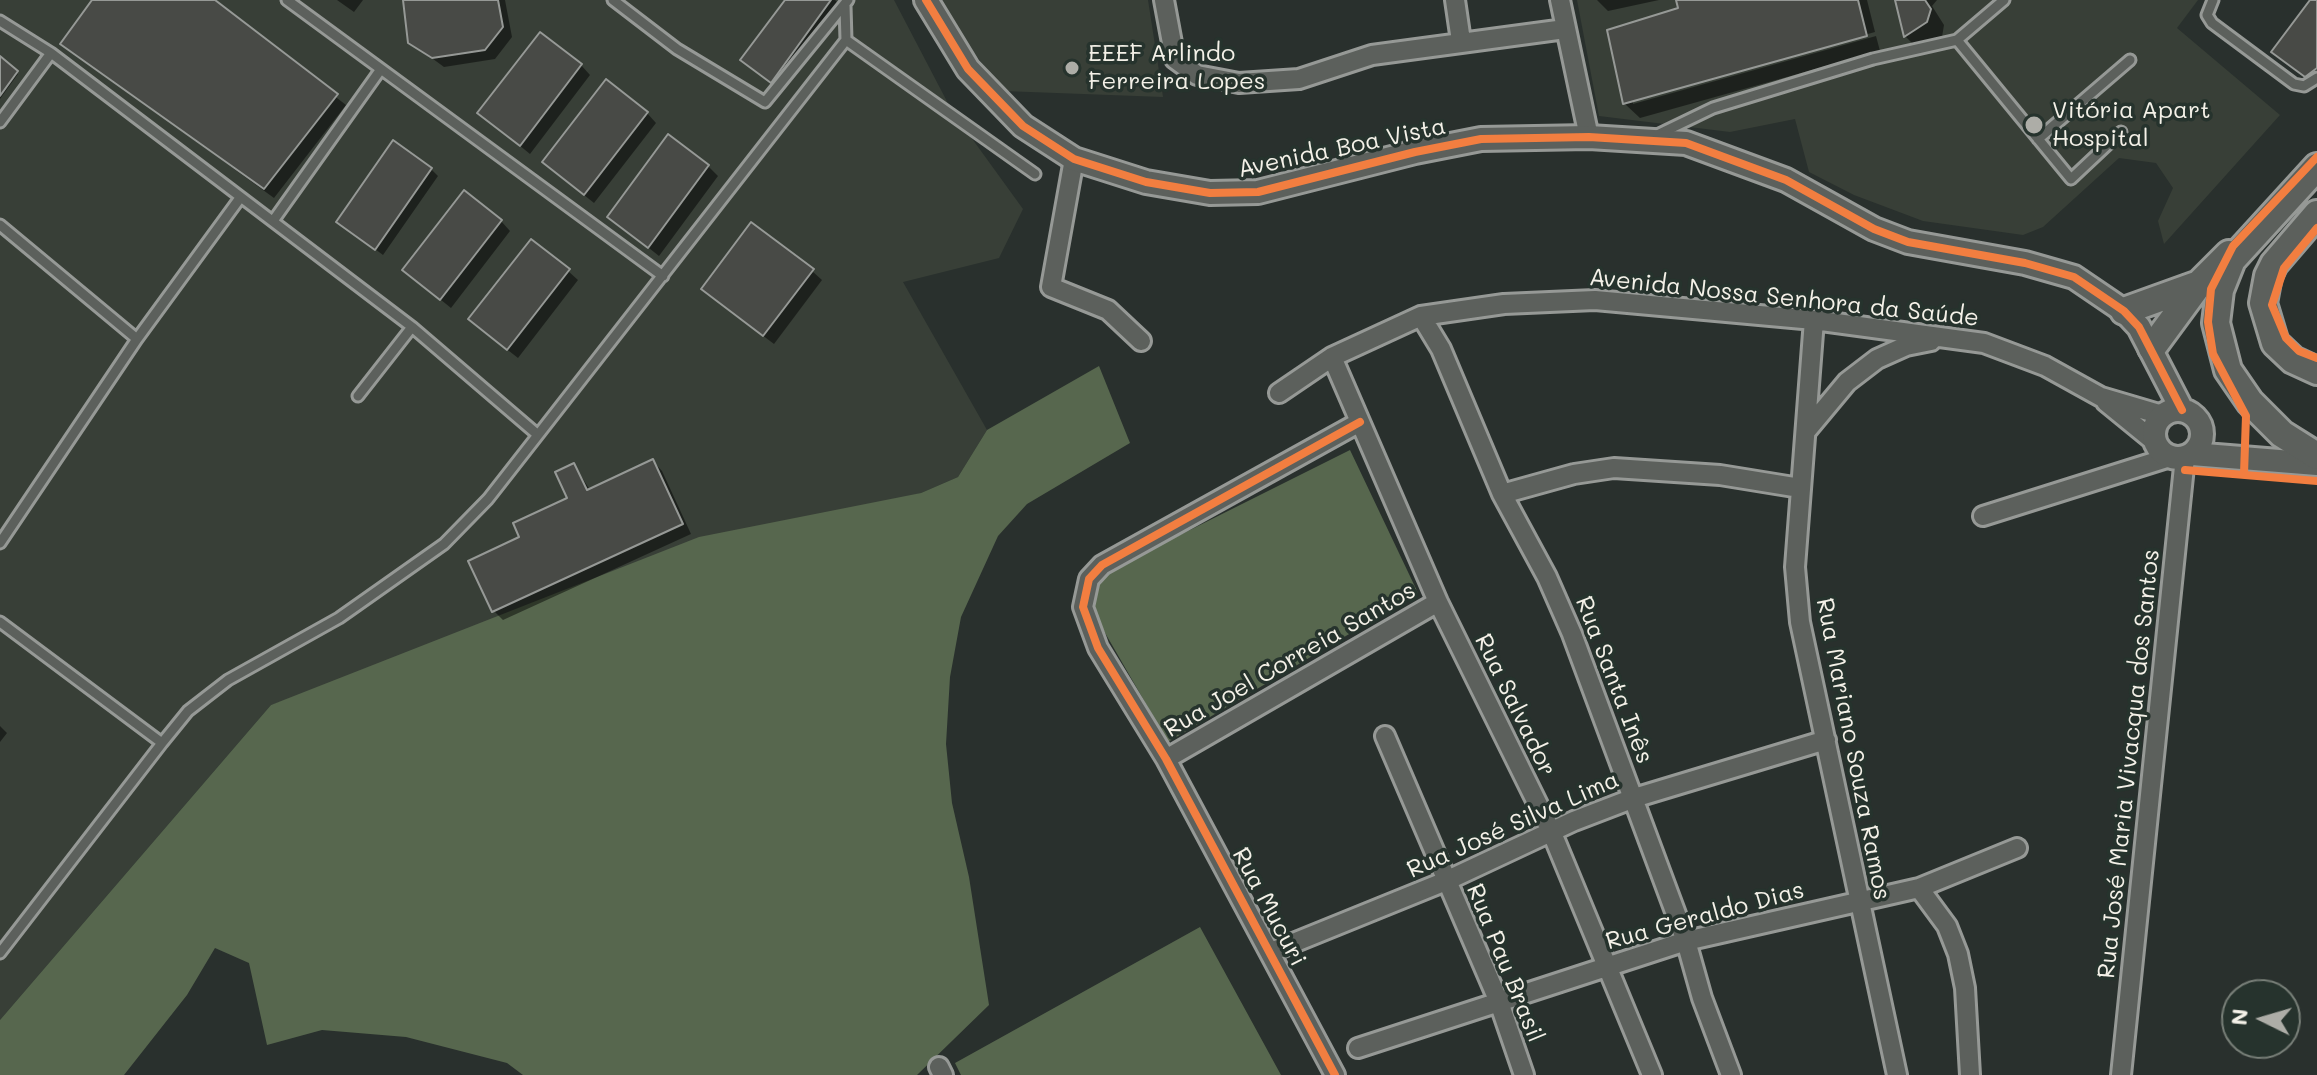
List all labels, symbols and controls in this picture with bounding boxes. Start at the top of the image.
place label: EEEF Arlindo Ferreira Lopes [1088,40,1265,96]
marker: EEEF Arlindo Ferreira Lopes [1063,59,1081,77]
place label: Vitória Apart Hospital [2052,97,2211,153]
street label: Avenida Boa Vista [1235,112,1449,184]
marker: Vitória Apart Hospital [2023,114,2045,136]
street label: Avenida Nossa Senhora da Saúde [1588,263,1980,333]
street label: Rua José Maria Vivacqua dos Santos [2092,548,2166,980]
street label: Rua Joel Correia Santos [1159,576,1421,744]
street label: Rua Santa Inês [1569,592,1659,768]
street label: Rua Mariano Souza Ramos [1810,596,1896,902]
street label: Rua Salvador [1468,629,1562,781]
street label: Rua José Silva Lima [1403,765,1623,885]
street label: Rua Mucuri [1226,843,1312,971]
street label: Rua Geraldo Dias [1603,876,1807,956]
street label: Rua Pau Brasil [1460,879,1550,1047]
north arrow [2221,979,2301,1059]
text: N [2223,1007,2254,1027]

